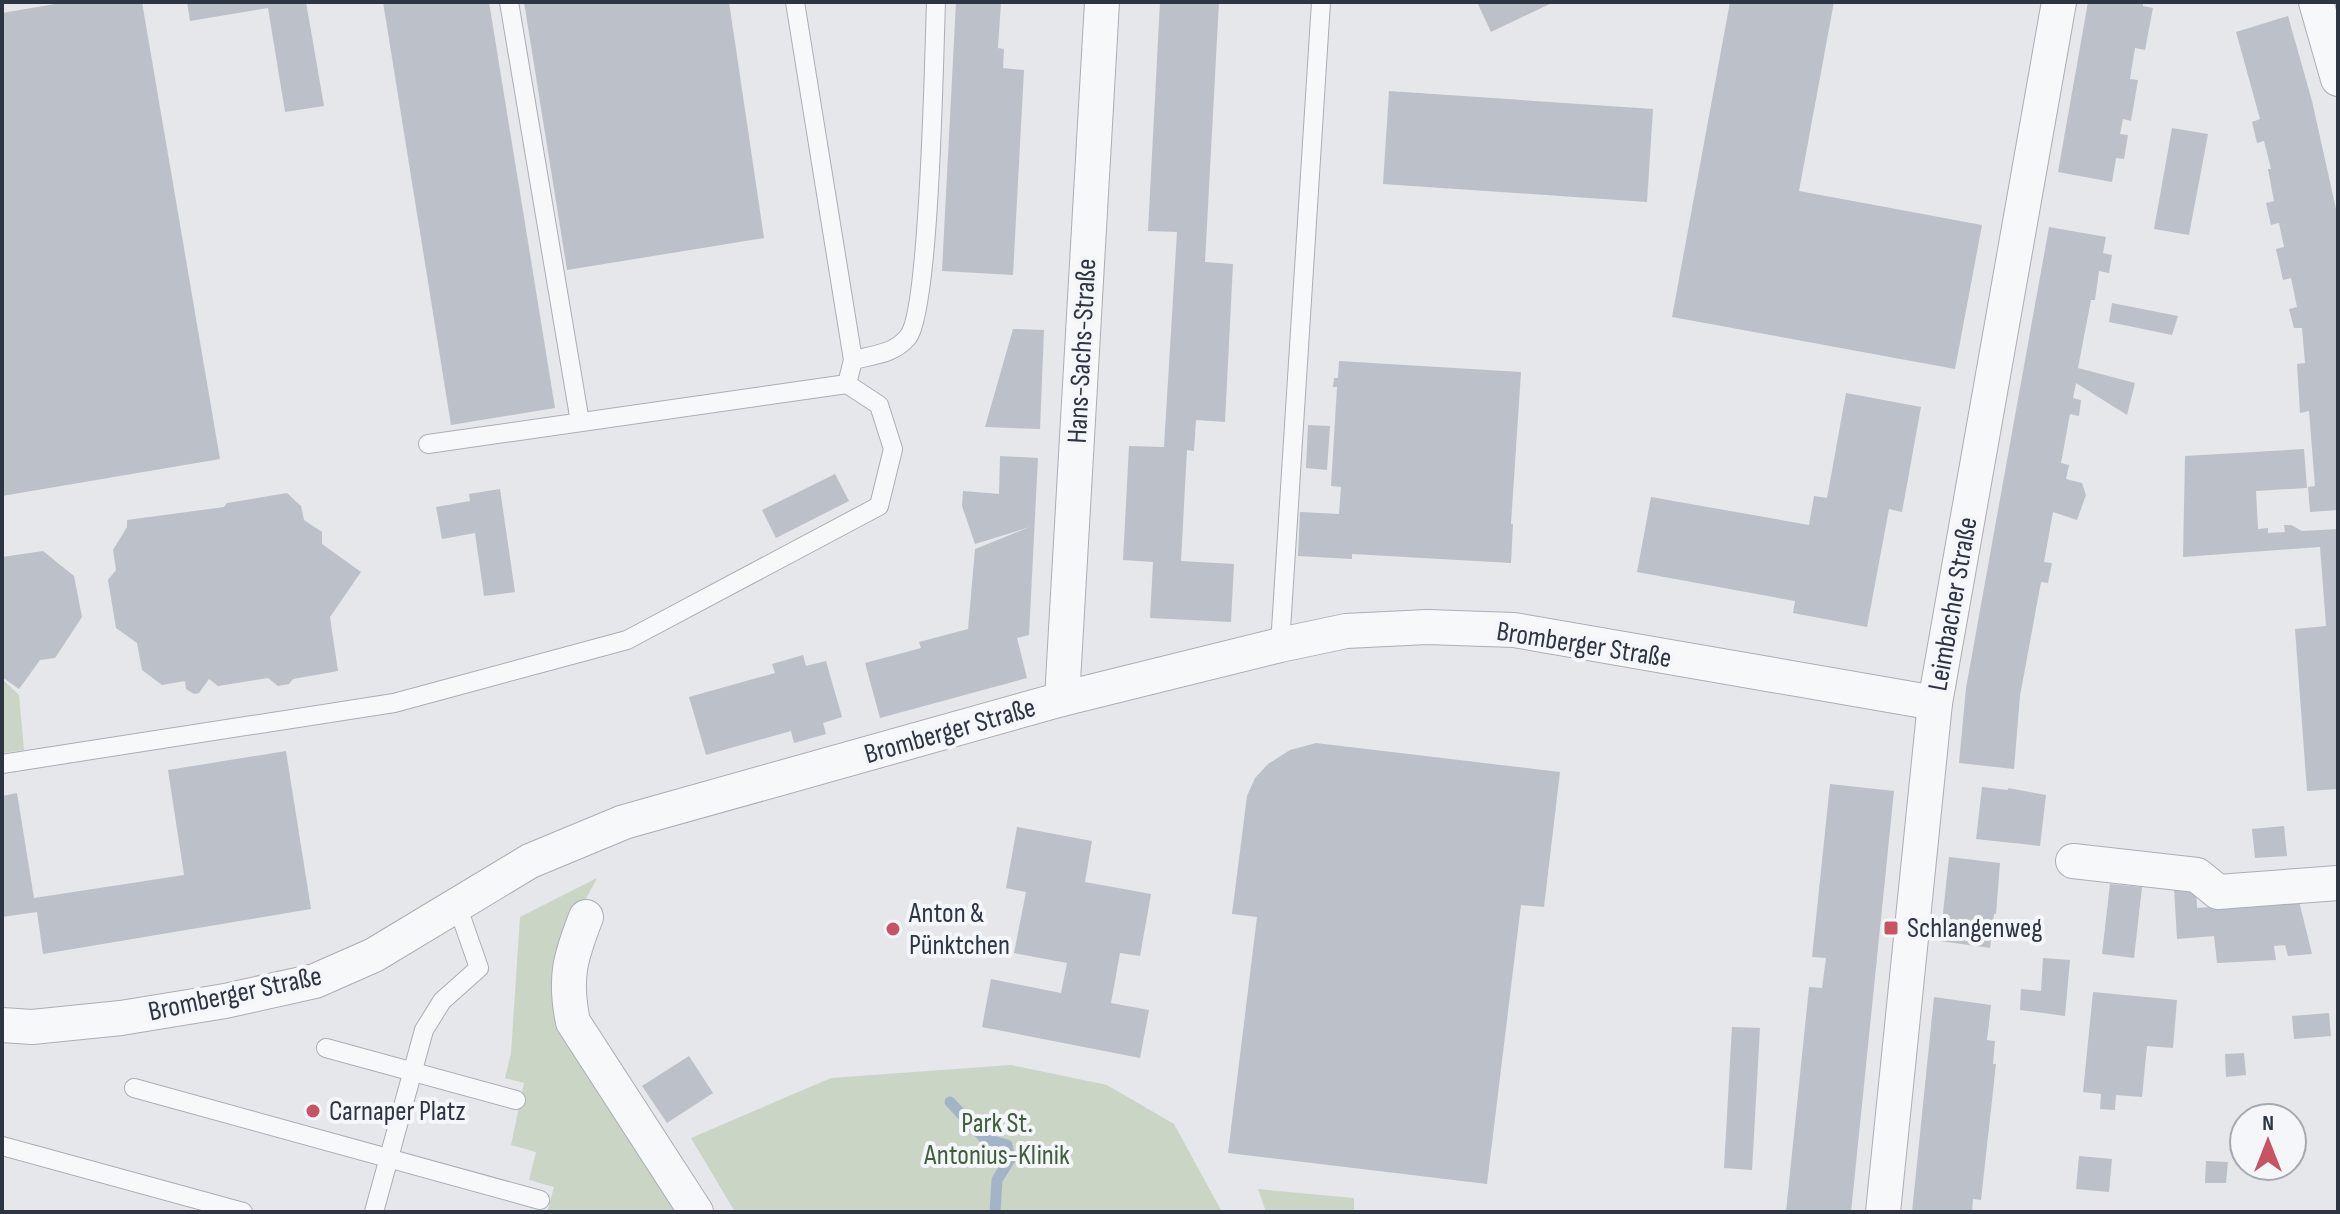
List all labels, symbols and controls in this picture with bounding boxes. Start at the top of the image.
street label: Hans-Sachs-Straße [1061,258,1103,444]
street label: Leimbacher Straße [1921,515,1985,693]
street label: Bromberger Straße [1494,615,1674,675]
street label: Bromberger Straße [861,691,1039,771]
place label: Anton & Pünktchen [908,897,1010,962]
place label: Schlangenweg [1907,912,2042,945]
marker: Schlangenweg [1882,919,1900,937]
marker: Anton & Pünktchen [884,920,902,938]
street label: Bromberger Straße [145,960,325,1028]
place label: Carnaper Platz [329,1095,466,1128]
marker: Carnaper Platz [304,1102,322,1120]
north arrow [2228,1102,2308,1182]
park label: Park St. Antonius-Klinik [923,1107,1070,1172]
text: N [2262,1110,2274,1137]

